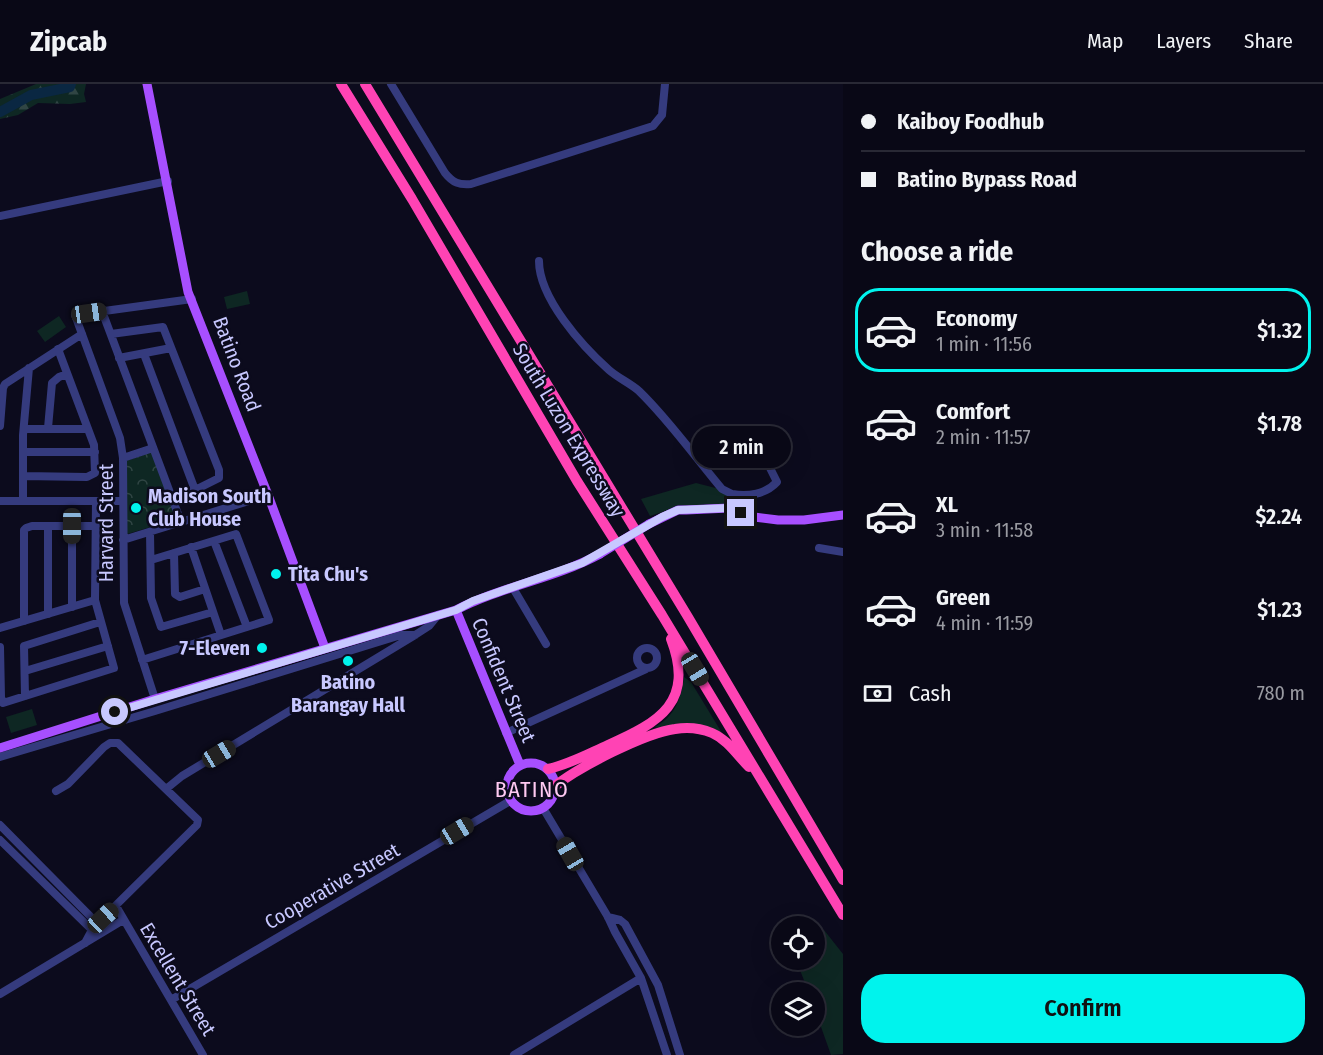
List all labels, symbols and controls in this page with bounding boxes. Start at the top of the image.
text: Zipcab [30,25,107,58]
text: Map [1087,28,1123,54]
text: Layers [1156,28,1211,54]
text: Share [1244,28,1293,54]
text: Kaiboy Foodhub [897,108,1044,135]
text: Batino Bypass Road [897,166,1077,193]
text: Choose a ride [861,236,1013,268]
car [70,302,108,324]
icon: car [864,303,918,357]
text: Economy [936,305,1017,332]
street label: Batino Road [208,313,266,415]
text: $1.32 [1257,317,1302,344]
text: 1 min · 11:56 [936,332,1032,356]
street label: South Luzon Expressway [508,339,630,521]
icon: car [864,396,918,450]
text: Comfort [936,398,1010,425]
text: $1.78 [1257,410,1302,437]
text: 2 min · 11:57 [936,425,1031,449]
callout: 2 min [692,426,790,468]
text: 2 min [719,435,764,459]
street label: Harvard Street [94,463,118,582]
place label: Madison South Club House [148,484,271,531]
icon: car [864,489,918,543]
text: XL [936,491,958,518]
route end [727,499,754,526]
marker: Madison South Club House [129,501,143,515]
text: $2.24 [1255,503,1302,530]
car [63,508,81,544]
text: 3 min · 11:58 [936,518,1033,542]
place label: Tita Chu's [288,562,368,586]
marker: Tita Chu's [269,567,283,581]
icon: car [864,582,918,636]
text: Green [936,584,990,611]
text: $1.23 [1257,596,1302,623]
text: 4 min · 11:59 [936,611,1033,635]
street label: Confident Street [467,614,541,746]
place label: 7-Eleven [179,636,250,660]
marker: 7-Eleven [255,641,269,655]
car [678,649,712,689]
marker: Batino Barangay Hall [341,654,355,668]
place label: Batino Barangay Hall [291,670,405,717]
icon: cash [861,677,894,710]
text: Cash [909,680,952,707]
text: 780 m [1257,681,1305,705]
route start [101,698,128,725]
car [199,737,239,771]
district label: BATINO [495,776,569,803]
car [437,814,477,848]
car [553,834,587,874]
street label: Cooperative Street [260,837,404,934]
car [84,899,122,937]
map controls [771,916,825,1036]
button: locate [771,916,825,970]
street label: Excellent Street [135,918,221,1040]
button: Confirm [861,974,1305,1043]
button: layers [771,982,825,1036]

